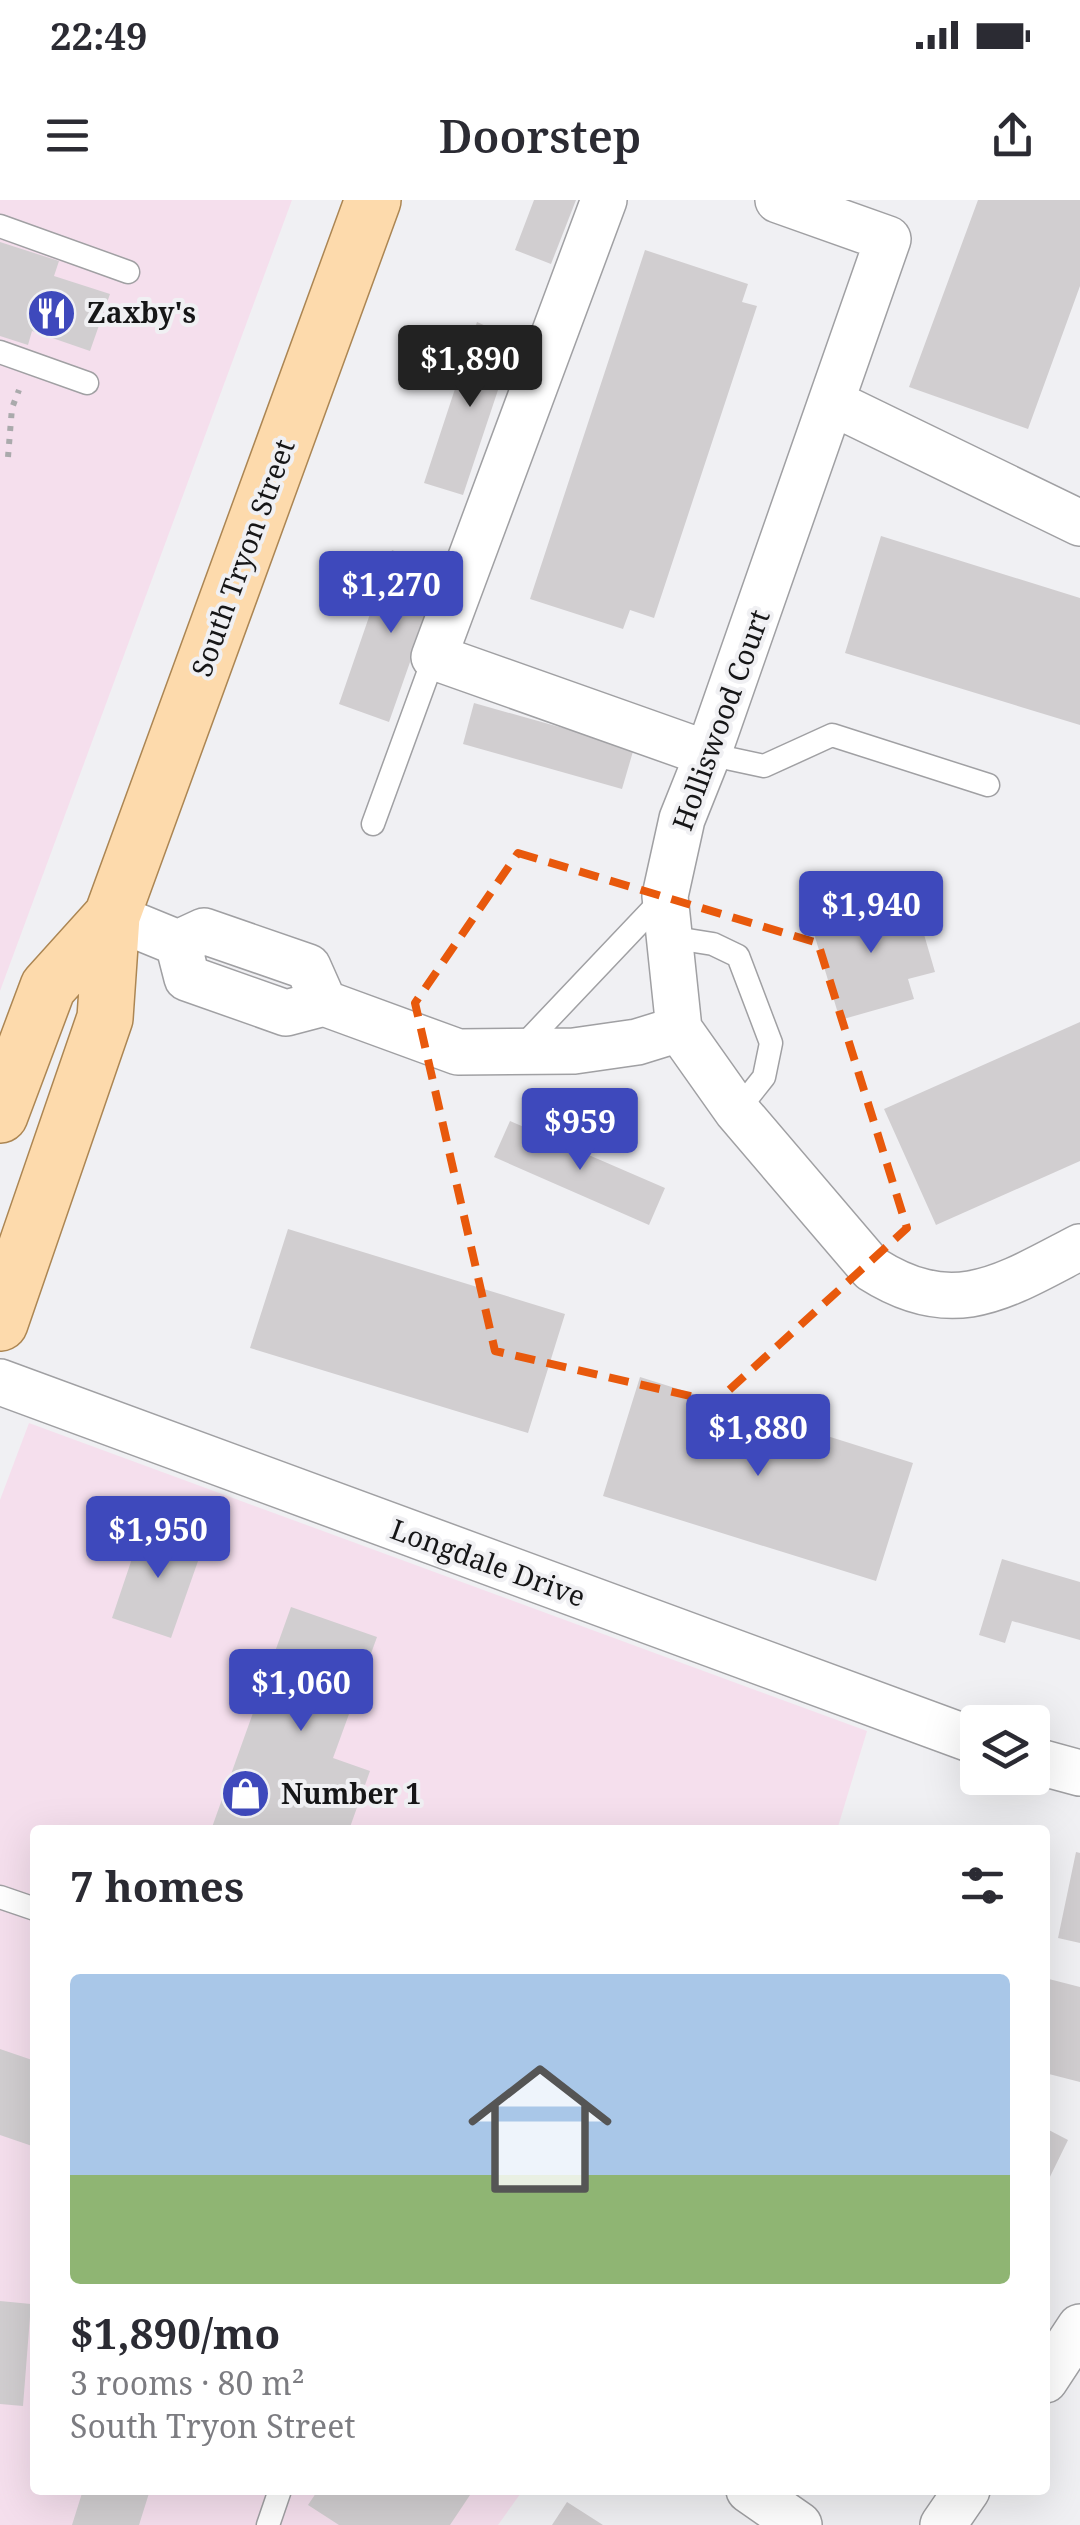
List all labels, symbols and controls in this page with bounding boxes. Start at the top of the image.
text: 22:49 [50,9,147,61]
text: Doorstep [439,105,641,166]
icon: menu [40,108,95,163]
icon: share [985,108,1040,163]
restaurant icon: Zaxby's [26,287,78,339]
place label: Zaxby's [87,293,196,331]
pin: $1,890 [389,325,551,410]
text: $1,890 [420,336,520,379]
street label: South Tryon Street [181,434,303,682]
pin: $1,270 [310,551,472,636]
text: $1,270 [341,562,441,605]
street label: Holliswood Court [662,604,778,835]
pin: $1,940 [790,871,952,956]
text: $1,940 [821,882,921,925]
pin: $959 [521,1088,639,1173]
text: $959 [544,1099,616,1142]
pin: $1,880 [677,1394,839,1479]
text: $1,880 [708,1405,808,1448]
pin: $1,950 [77,1496,239,1581]
text: $1,950 [108,1507,208,1550]
street label: Longdale Drive [386,1509,591,1615]
pin: $1,060 [220,1649,382,1734]
text: $1,060 [251,1660,351,1703]
map controls [960,1705,1050,1795]
button: layers [960,1705,1050,1795]
shop icon: Number 1 [220,1768,272,1820]
place label: Number 1 [281,1774,421,1812]
text: 7 homes [70,1857,244,1914]
icon: filters [955,1858,1010,1913]
icon: home [450,2039,630,2219]
text: $1,890/mo [70,2304,280,2361]
text: 3 rooms · 80 m² [70,2361,305,2404]
text: South Tryon Street [70,2404,356,2447]

